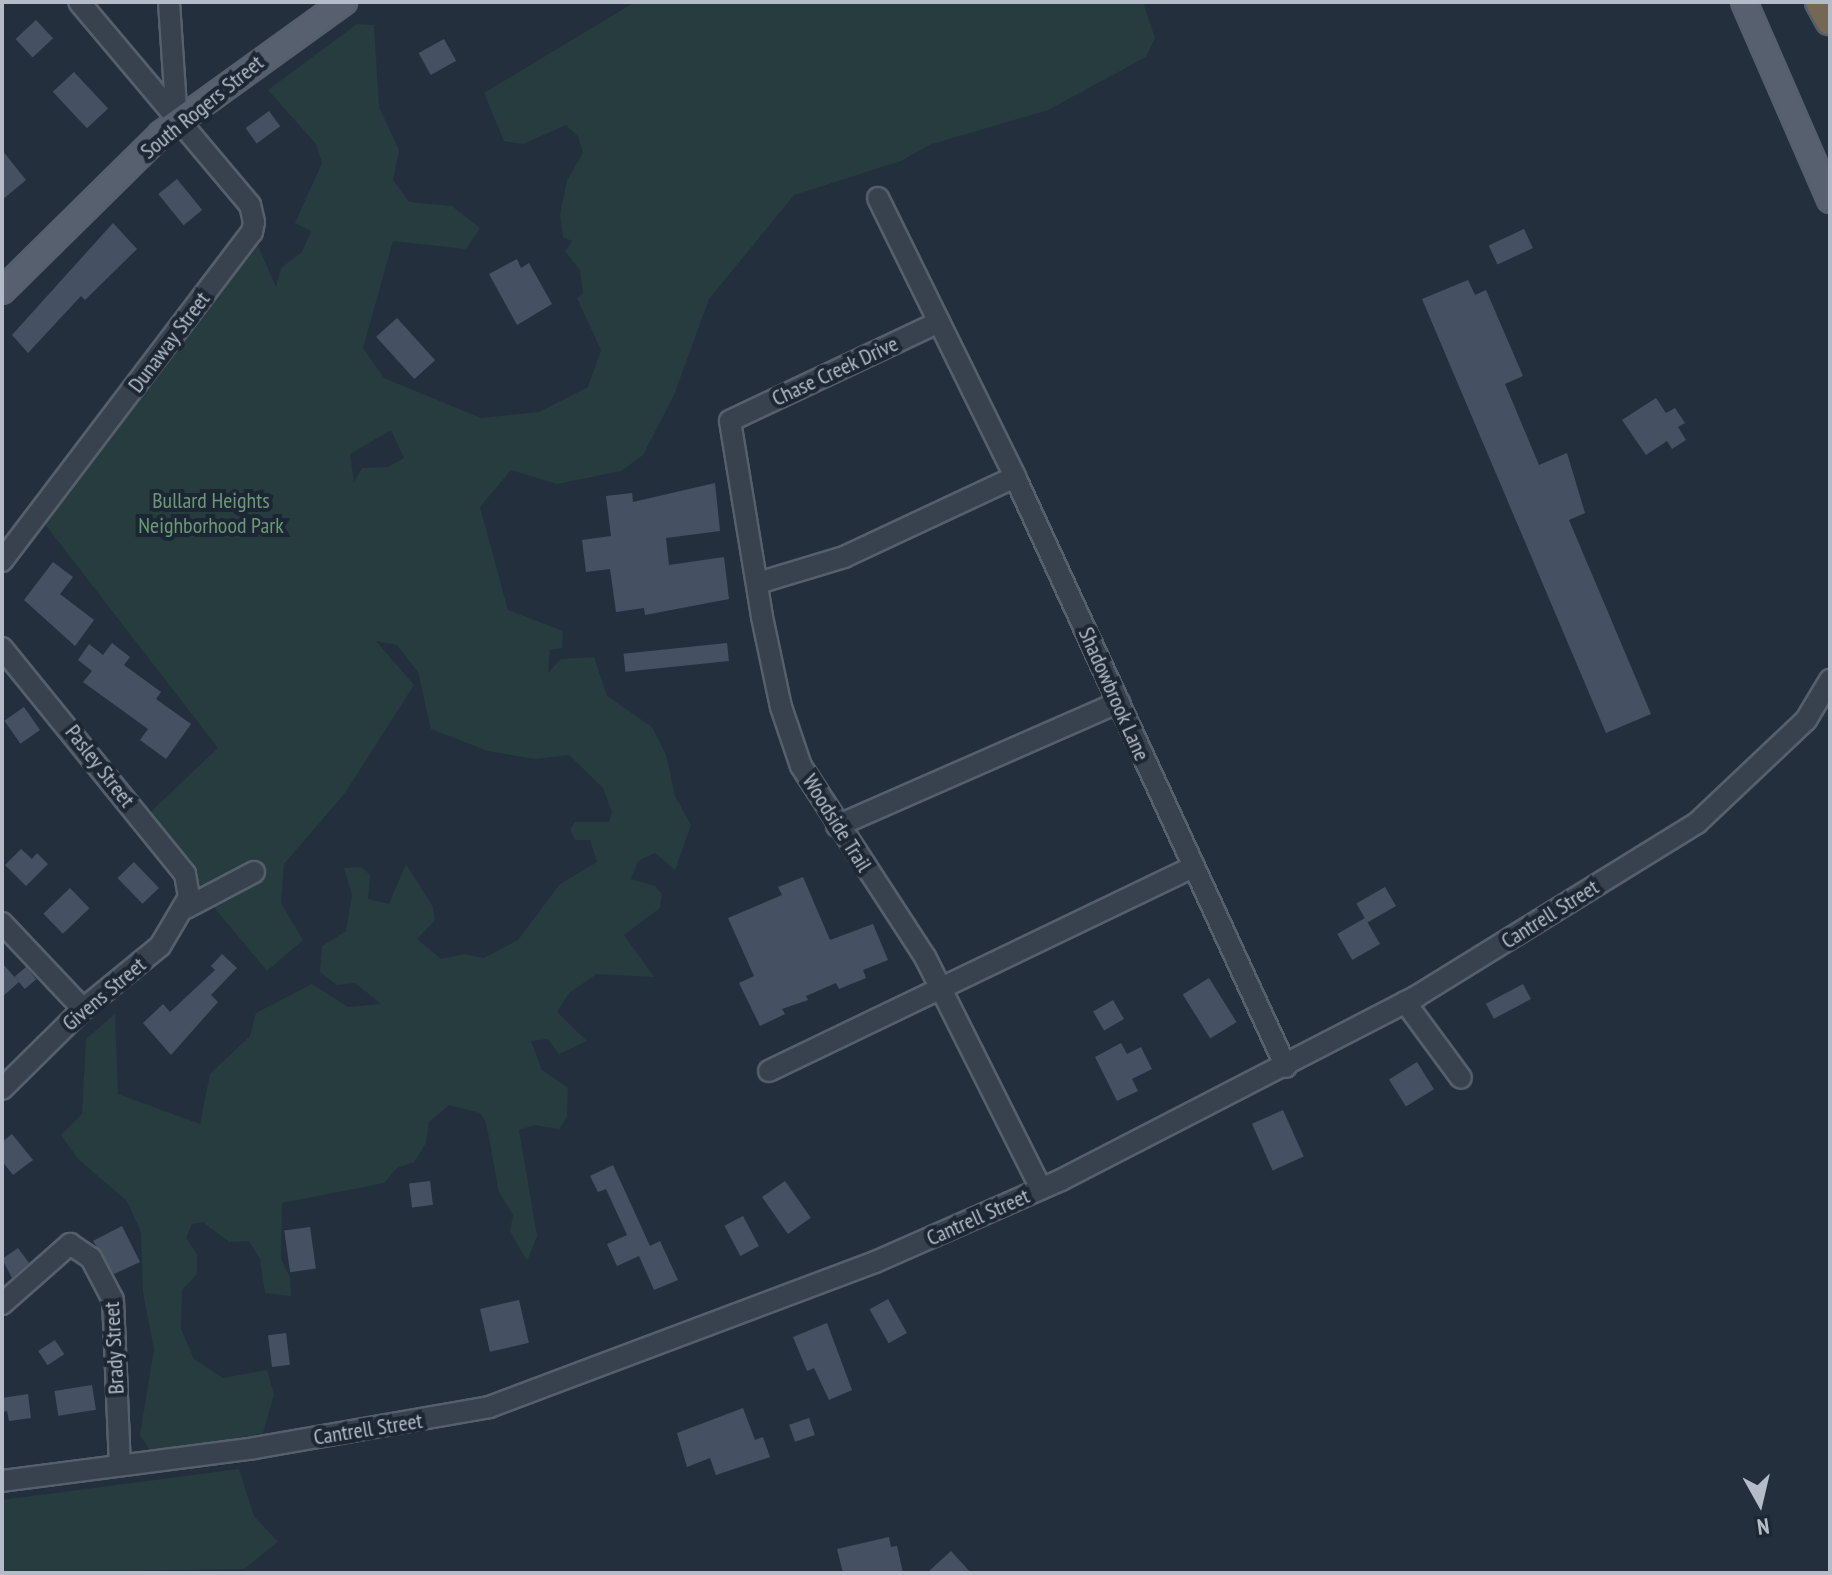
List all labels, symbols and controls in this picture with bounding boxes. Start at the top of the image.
street label: South Rogers Street [135,49,269,165]
street label: Dunaway Street [122,286,216,398]
street label: Chase Creek Drive [767,330,903,412]
park label: Bullard Heights Neighborhood Park [138,487,284,538]
street label: Shadowbrook Lane [1073,623,1155,765]
street label: Pasley Street [59,719,141,813]
street label: Woodside Trail [796,769,878,877]
street label: Cantrell Street [1496,874,1604,954]
street label: Givens Street [57,952,151,1036]
street label: Cantrell Street [922,1183,1034,1251]
street label: Brady Street [98,1301,130,1395]
street label: Cantrell Street [312,1407,424,1451]
north arrow [1720,1463,1800,1543]
text: N [1756,1512,1771,1541]

